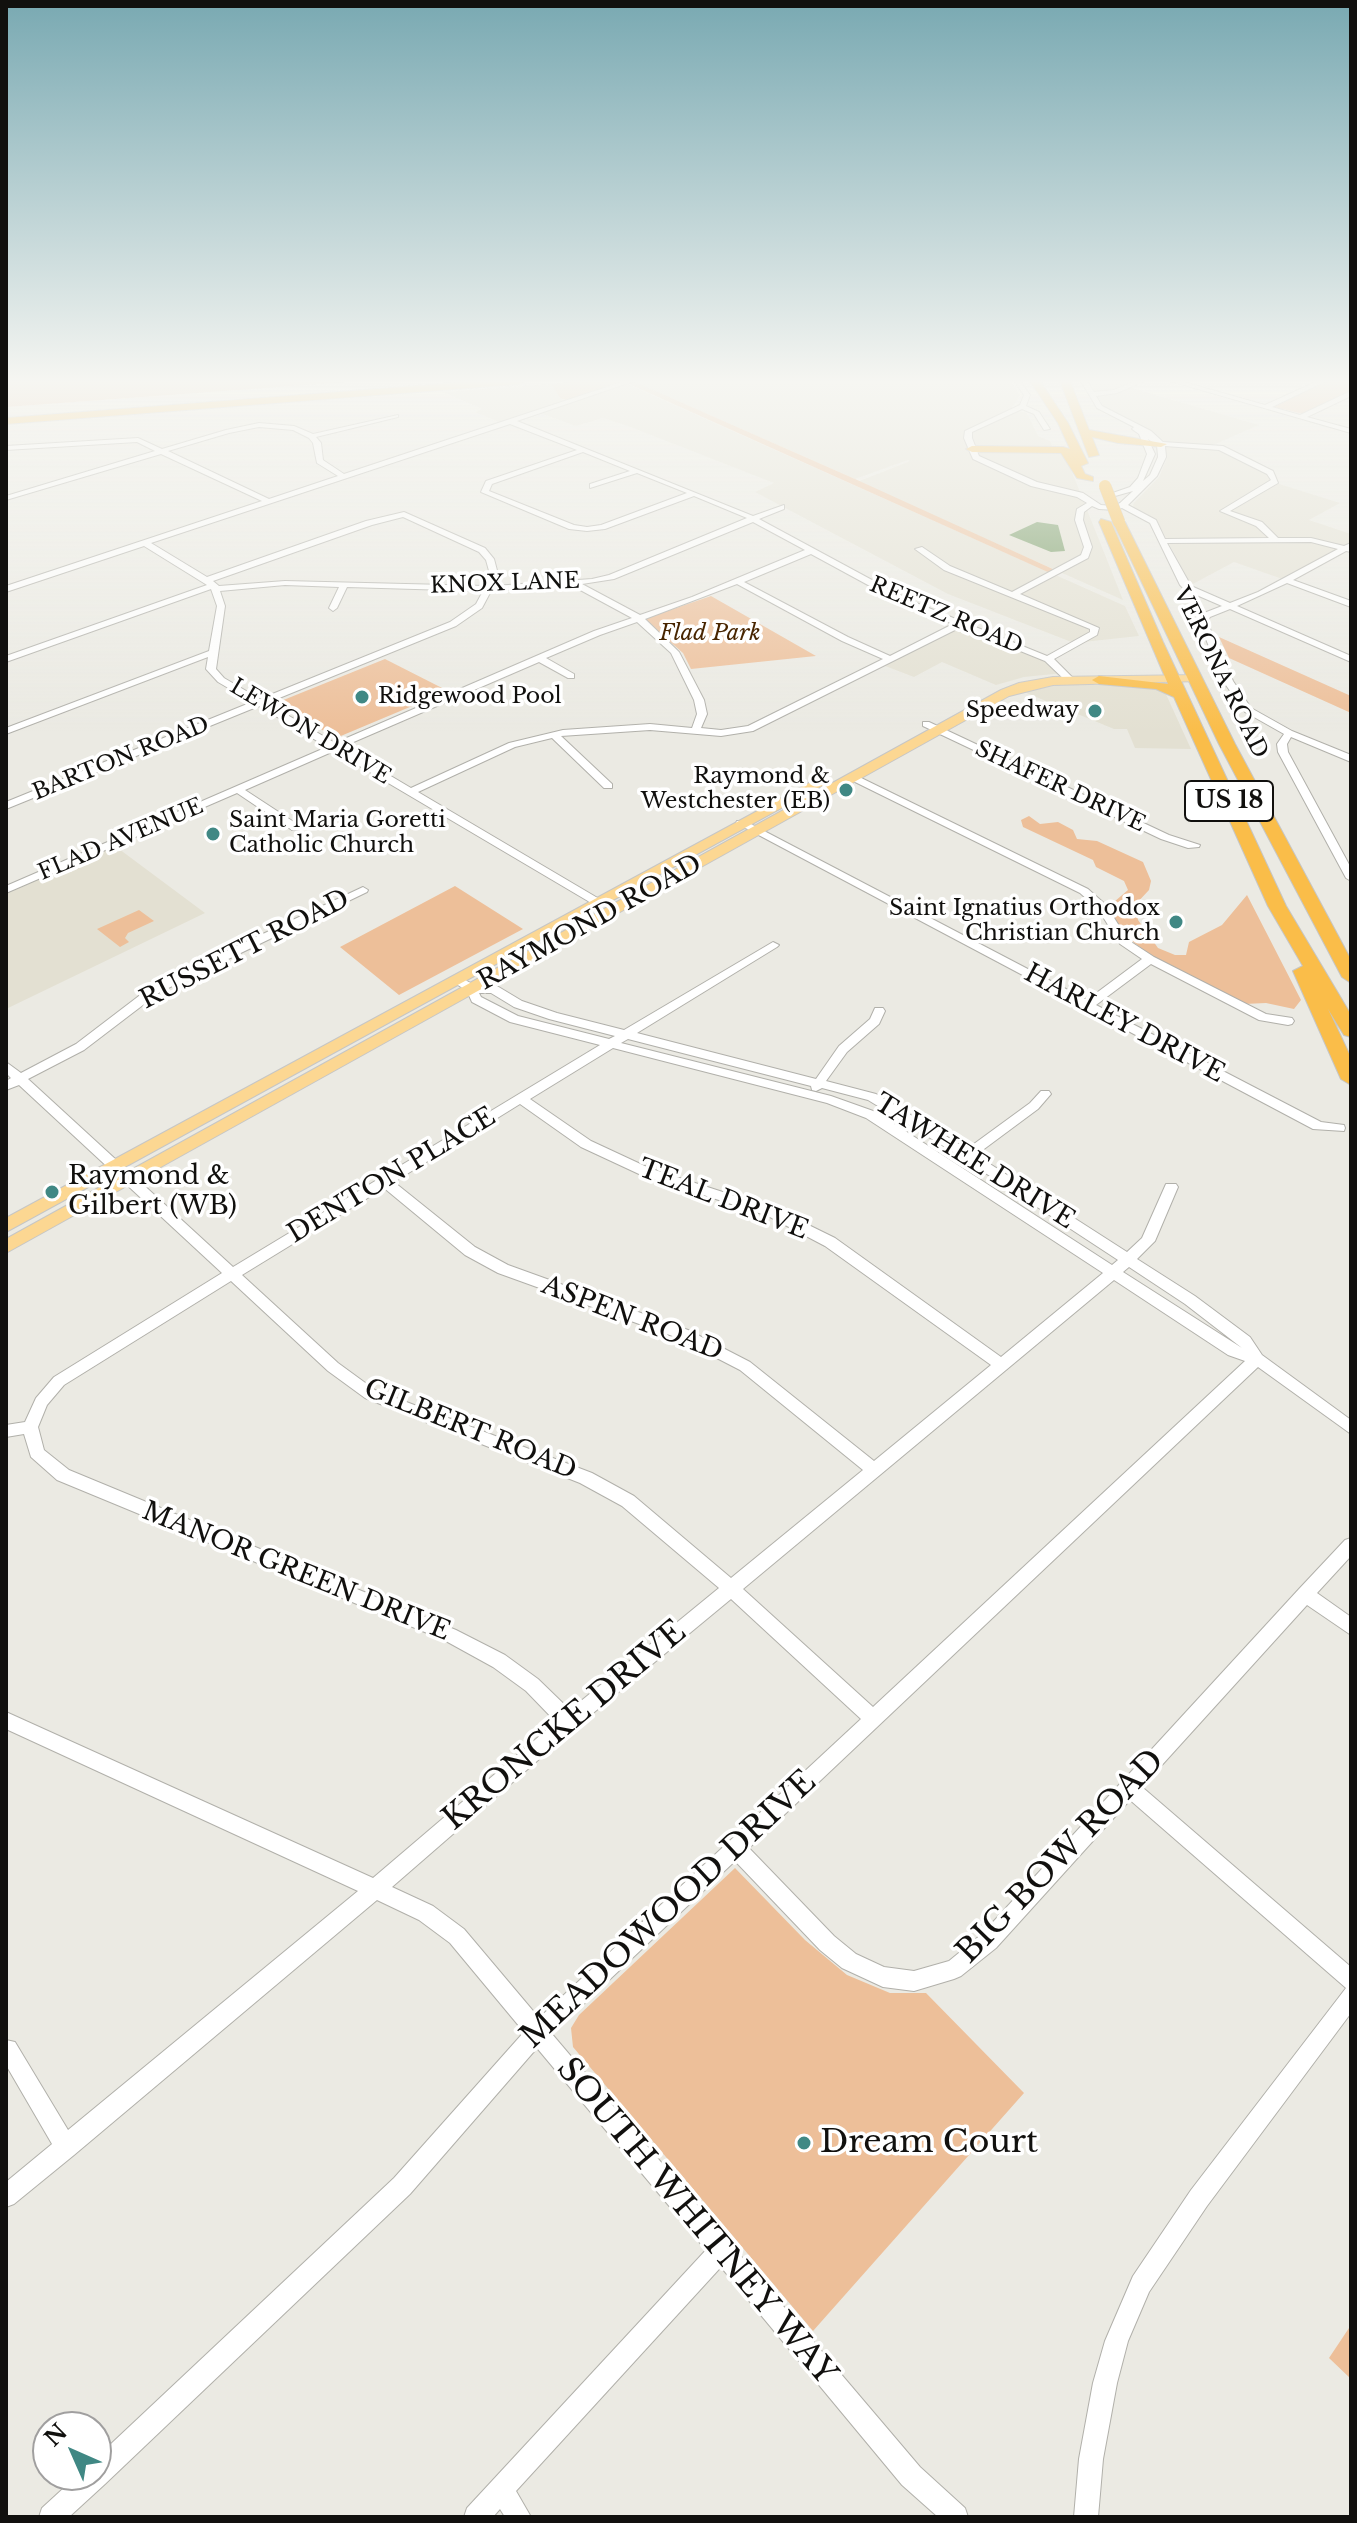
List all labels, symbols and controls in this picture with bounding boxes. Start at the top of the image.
street label: KNOX LANE [430,568,580,600]
street label: REETZ ROAD [865,572,1027,660]
street label: VERONA ROAD [1167,583,1273,763]
park label: Flad Park [659,621,761,647]
street label: LEWON DRIVE [225,674,395,790]
place label: Ridgewood Pool [378,684,562,710]
marker: Ridgewood Pool [353,688,371,706]
place label: Speedway [966,698,1079,724]
marker: Speedway [1086,702,1104,720]
street label: BARTON ROAD [29,712,213,806]
street label: SHAFER DRIVE [971,736,1149,838]
place label: Raymond & Westchester (EB) [641,764,830,816]
marker: Raymond & Westchester (EB) [837,781,855,799]
road number: US 18 [1185,781,1273,821]
street label: FLAD AVENUE [34,793,208,887]
place label: Saint Maria Goretti Catholic Church [229,808,446,860]
marker: Saint Maria Goretti Catholic Church [204,825,222,843]
street label: RAYMOND ROAD [473,849,707,997]
street label: RUSSETT ROAD [135,884,355,1016]
place label: Saint Ignatius Orthodox Christian Church [889,896,1160,948]
marker: Saint Ignatius Orthodox Christian Church [1167,913,1185,931]
street label: HARLEY DRIVE [1019,958,1229,1090]
street label: TAWHEE DRIVE [868,1088,1080,1236]
street label: DENTON PLACE [282,1102,502,1250]
street label: TEAL DRIVE [634,1153,812,1247]
place label: Raymond & Gilbert (WB) [68,1161,237,1222]
marker: Raymond & Gilbert (WB) [43,1183,61,1201]
street label: ASPEN ROAD [537,1270,727,1368]
street label: GILBERT ROAD [359,1373,581,1487]
street label: MANOR GREEN DRIVE [138,1496,454,1648]
street label: KRONCKE DRIVE [436,1613,694,1839]
street label: BIG BOW ROAD [949,1742,1173,1972]
street label: MEADOWOOD DRIVE [513,1763,825,2057]
street label: SOUTH WHITNEY WAY [548,2051,844,2393]
place label: Dream Court [820,2124,1038,2162]
marker: Dream Court [795,2134,813,2152]
north arrow [32,2411,112,2491]
text: N [39,2418,73,2452]

